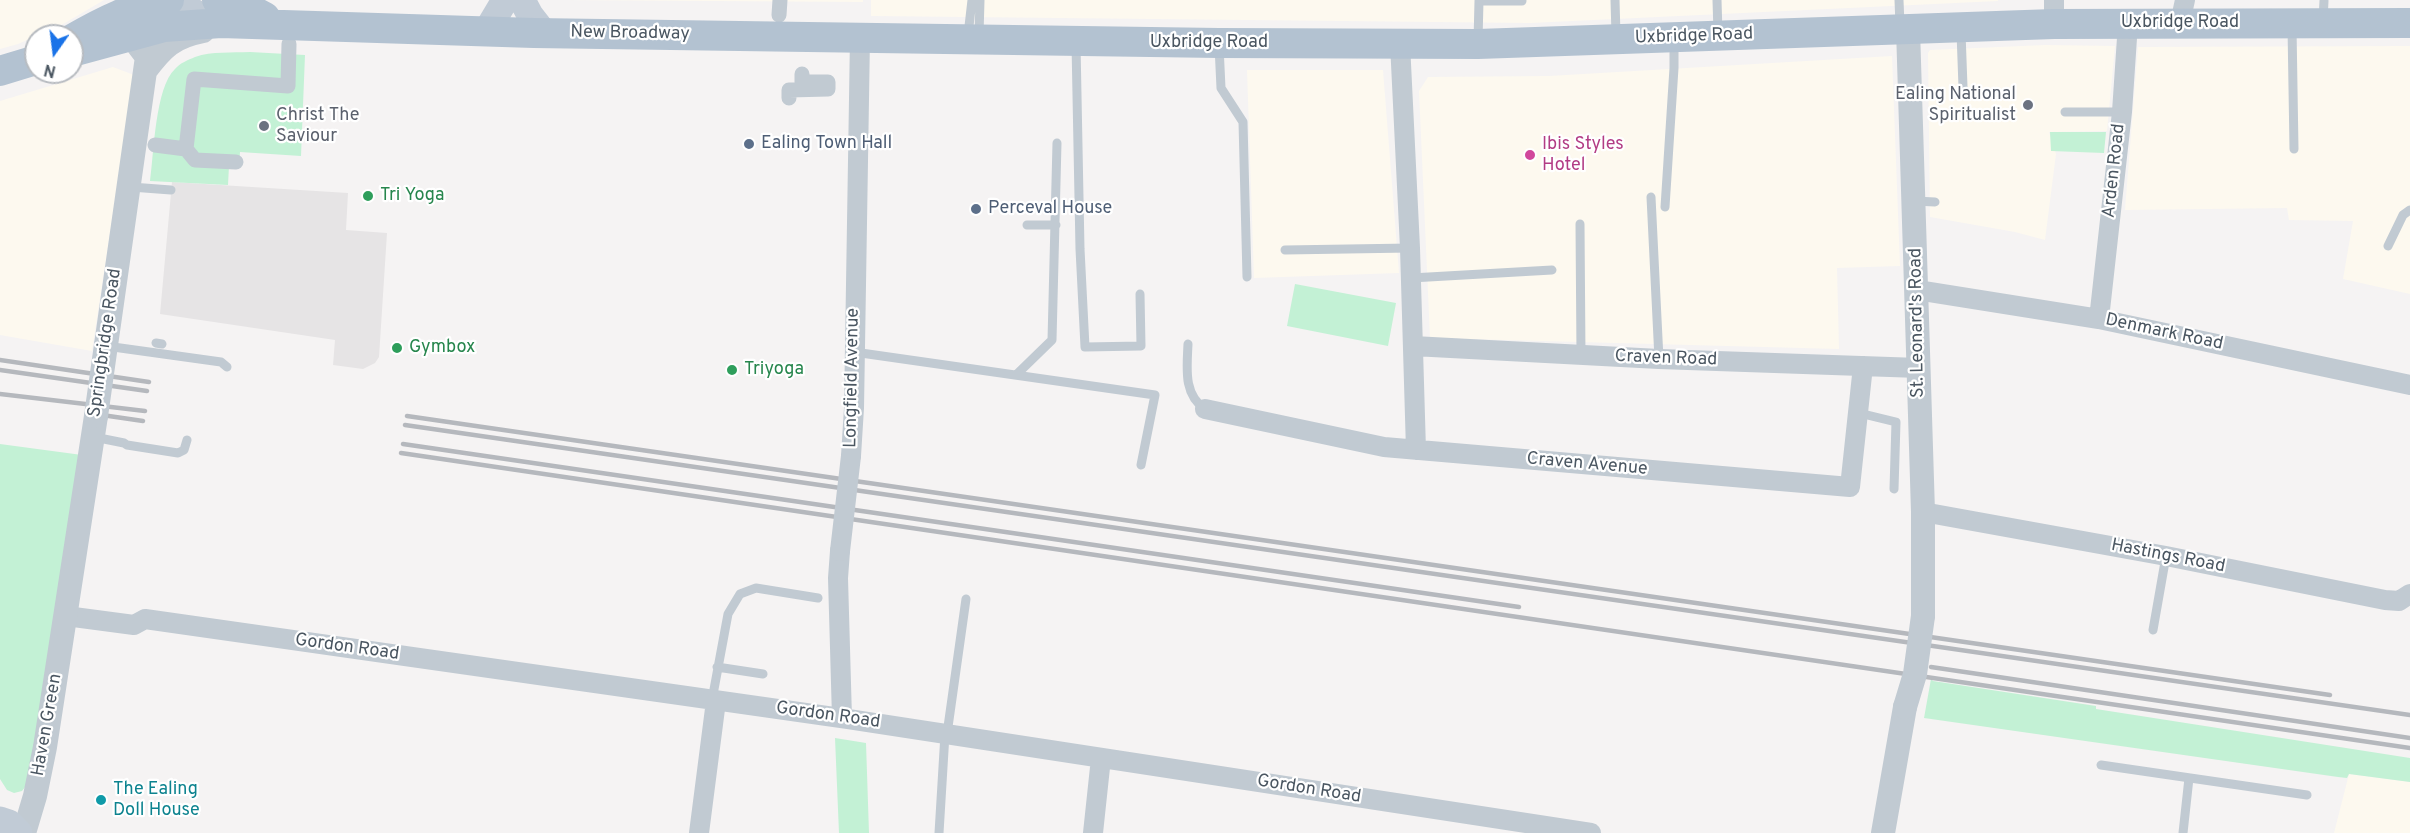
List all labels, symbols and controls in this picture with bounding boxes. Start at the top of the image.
street label: Uxbridge Road [2121,12,2239,34]
street label: New Broadway [570,22,690,46]
north arrow [24,24,84,84]
street label: Uxbridge Road [1634,24,1754,50]
street label: Uxbridge Road [1150,32,1268,54]
text: N [42,58,58,81]
place label: Ealing National Spiritualist [1895,84,2016,127]
marker: Ealing National Spiritualist [2021,98,2035,112]
place label: Christ The Saviour [276,105,359,148]
marker: Christ The Saviour [257,119,271,133]
street label: Arden Road [2099,123,2131,219]
place label: Ealing Town Hall [761,133,892,155]
place label: Ibis Styles Hotel [1542,134,1624,176]
marker: Ealing Town Hall [742,137,756,151]
marker: Ibis Styles Hotel [1523,148,1537,162]
place label: Tri Yoga [380,185,445,207]
marker: Tri Yoga [361,189,375,203]
place label: Perceval House [988,198,1112,220]
marker: Perceval House [969,202,983,216]
street label: St. Leonard's Road [1906,248,1930,398]
street label: Springbridge Road [85,267,127,419]
street label: Longfield Avenue [841,308,865,448]
street label: Denmark Road [2103,310,2225,356]
place label: Gymbox [409,337,475,359]
marker: Gymbox [390,341,404,355]
street label: Craven Road [1614,346,1718,372]
place label: Triyoga [744,359,804,381]
marker: Triyoga [725,363,739,377]
street label: Craven Avenue [1526,449,1648,481]
street label: Hastings Road [2109,535,2227,579]
street label: Gordon Road [294,630,400,666]
street label: Haven Green [28,672,68,778]
street label: Gordon Road [775,698,881,734]
street label: Gordon Road [1255,771,1363,809]
place label: The Ealing Doll House [113,779,200,822]
marker: The Ealing Doll House [94,793,108,807]

